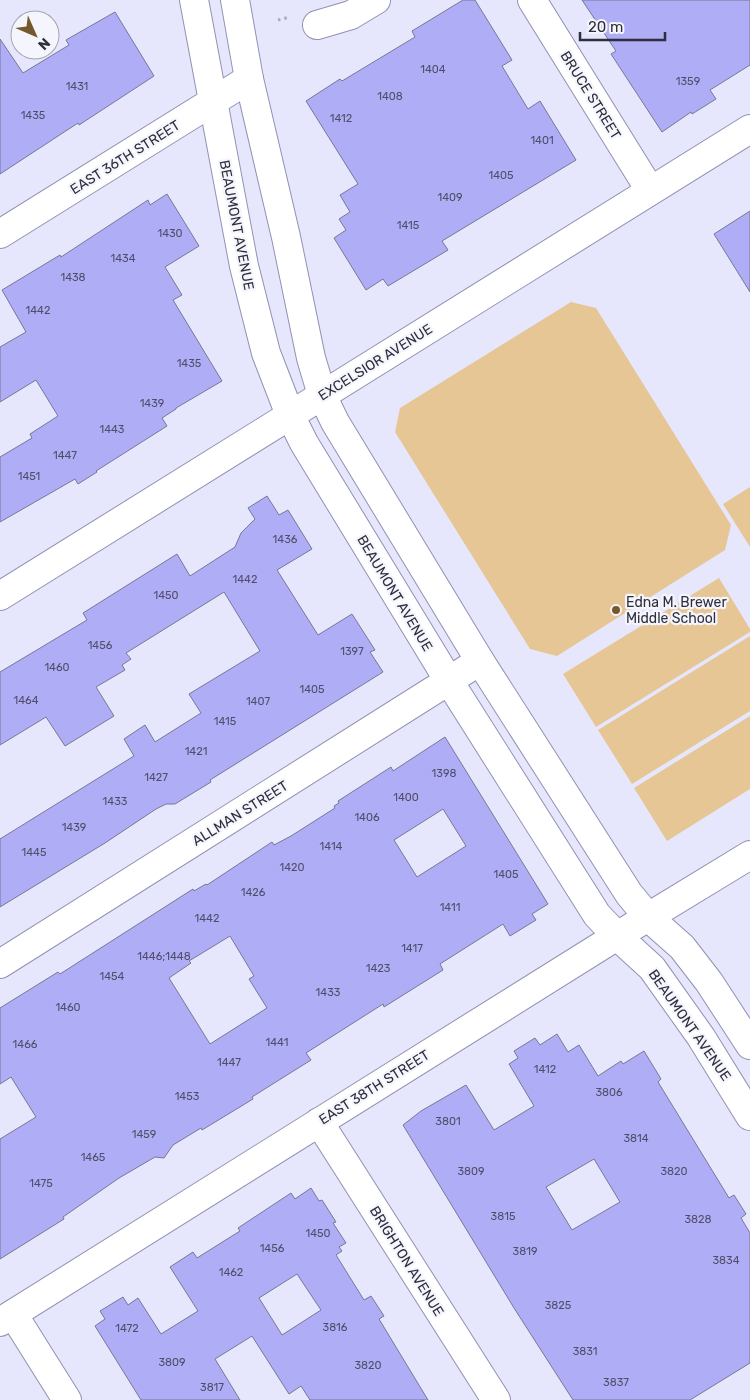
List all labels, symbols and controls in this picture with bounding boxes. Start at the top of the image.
north arrow [10,10,60,60]
scale bar [580,10,665,42]
text: 20 m [588,18,623,36]
text: N [34,34,53,53]
street label: BRUCE STREET [557,48,624,142]
house number: 1404 [420,63,446,76]
house number: 1359 [676,75,700,88]
house number: 1431 [66,80,88,93]
house number: 1408 [377,90,403,103]
house number: 1435 [21,109,46,122]
house number: 1412 [330,112,352,125]
street label: EAST 36TH STREET [67,117,183,198]
house number: 1401 [530,134,554,147]
street label: BEAUMONT AVENUE [216,159,257,292]
house number: 1405 [488,169,514,182]
house number: 1409 [437,191,463,204]
house number: 1415 [397,219,420,232]
house number: 1430 [157,227,183,240]
house number: 1434 [111,252,136,265]
house number: 1438 [60,271,86,284]
house number: 1442 [26,304,50,317]
street label: EXCELSIOR AVENUE [315,320,435,404]
house number: 1435 [177,357,202,370]
house number: 1439 [140,397,164,410]
house number: 1443 [100,423,125,436]
house number: 1447 [53,449,77,462]
house number: 1451 [18,470,40,483]
street label: BEAUMONT AVENUE [353,532,436,654]
house number: 1436 [273,533,298,546]
house number: 1442 [233,573,257,586]
house number: 1450 [153,589,179,602]
place label: Edna M. Brewer Middle School [626,594,727,627]
marker: Edna M. Brewer Middle School [610,604,622,616]
house number: 1456 [88,639,113,652]
house number: 1397 [340,645,364,658]
house number: 1460 [44,661,70,674]
house number: 1405 [299,683,325,696]
house number: 1464 [13,694,39,707]
house number: 1407 [246,695,270,708]
house number: 1415 [214,715,237,728]
house number: 1421 [185,745,207,758]
house number: 1398 [432,767,456,780]
house number: 1427 [144,771,168,784]
street label: ALLMAN STREET [189,777,291,850]
house number: 1400 [393,791,419,804]
house number: 1433 [103,795,128,808]
house number: 1406 [354,811,380,824]
house number: 1439 [62,821,86,834]
house number: 1414 [320,840,343,853]
house number: 1445 [22,846,47,859]
house number: 1420 [280,861,305,874]
house number: 1405 [493,868,519,881]
house number: 1426 [241,886,266,899]
house number: 1411 [440,901,460,914]
house number: 1442 [195,912,219,925]
house number: 1417 [401,942,423,955]
house number: 1446;1448 [137,950,191,963]
house number: 1423 [366,962,391,975]
street label: BEAUMONT AVENUE [645,966,735,1084]
house number: 1454 [100,970,125,983]
house number: 1433 [316,986,341,999]
house number: 1460 [55,1001,81,1014]
house number: 1441 [266,1036,288,1049]
house number: 1466 [13,1038,38,1051]
street label: EAST 38TH STREET [316,1046,433,1128]
house number: 1447 [217,1056,241,1069]
house number: 1412 [534,1063,556,1076]
house number: 3806 [595,1086,623,1099]
house number: 1453 [175,1090,200,1103]
house number: 3801 [435,1115,461,1128]
house number: 1459 [132,1128,156,1141]
house number: 3814 [623,1132,649,1145]
house number: 1465 [81,1151,106,1164]
house number: 3809 [457,1165,485,1178]
house number: 3820 [660,1165,688,1178]
house number: 1475 [29,1177,53,1190]
street label: BRIGHTON AVENUE [366,1203,447,1319]
house number: 3815 [491,1210,516,1223]
house number: 3828 [684,1213,712,1226]
house number: 1450 [305,1227,331,1240]
house number: 1456 [260,1242,285,1255]
house number: 3819 [513,1245,537,1258]
house number: 3834 [712,1254,740,1267]
house number: 1462 [219,1266,243,1279]
house number: 3825 [545,1299,572,1312]
house number: 3816 [323,1321,348,1334]
house number: 1472 [115,1322,139,1335]
house number: 3831 [573,1345,597,1358]
house number: 3809 [158,1356,186,1369]
house number: 3820 [354,1359,382,1372]
house number: 3837 [603,1376,629,1389]
house number: 3817 [200,1381,224,1394]

